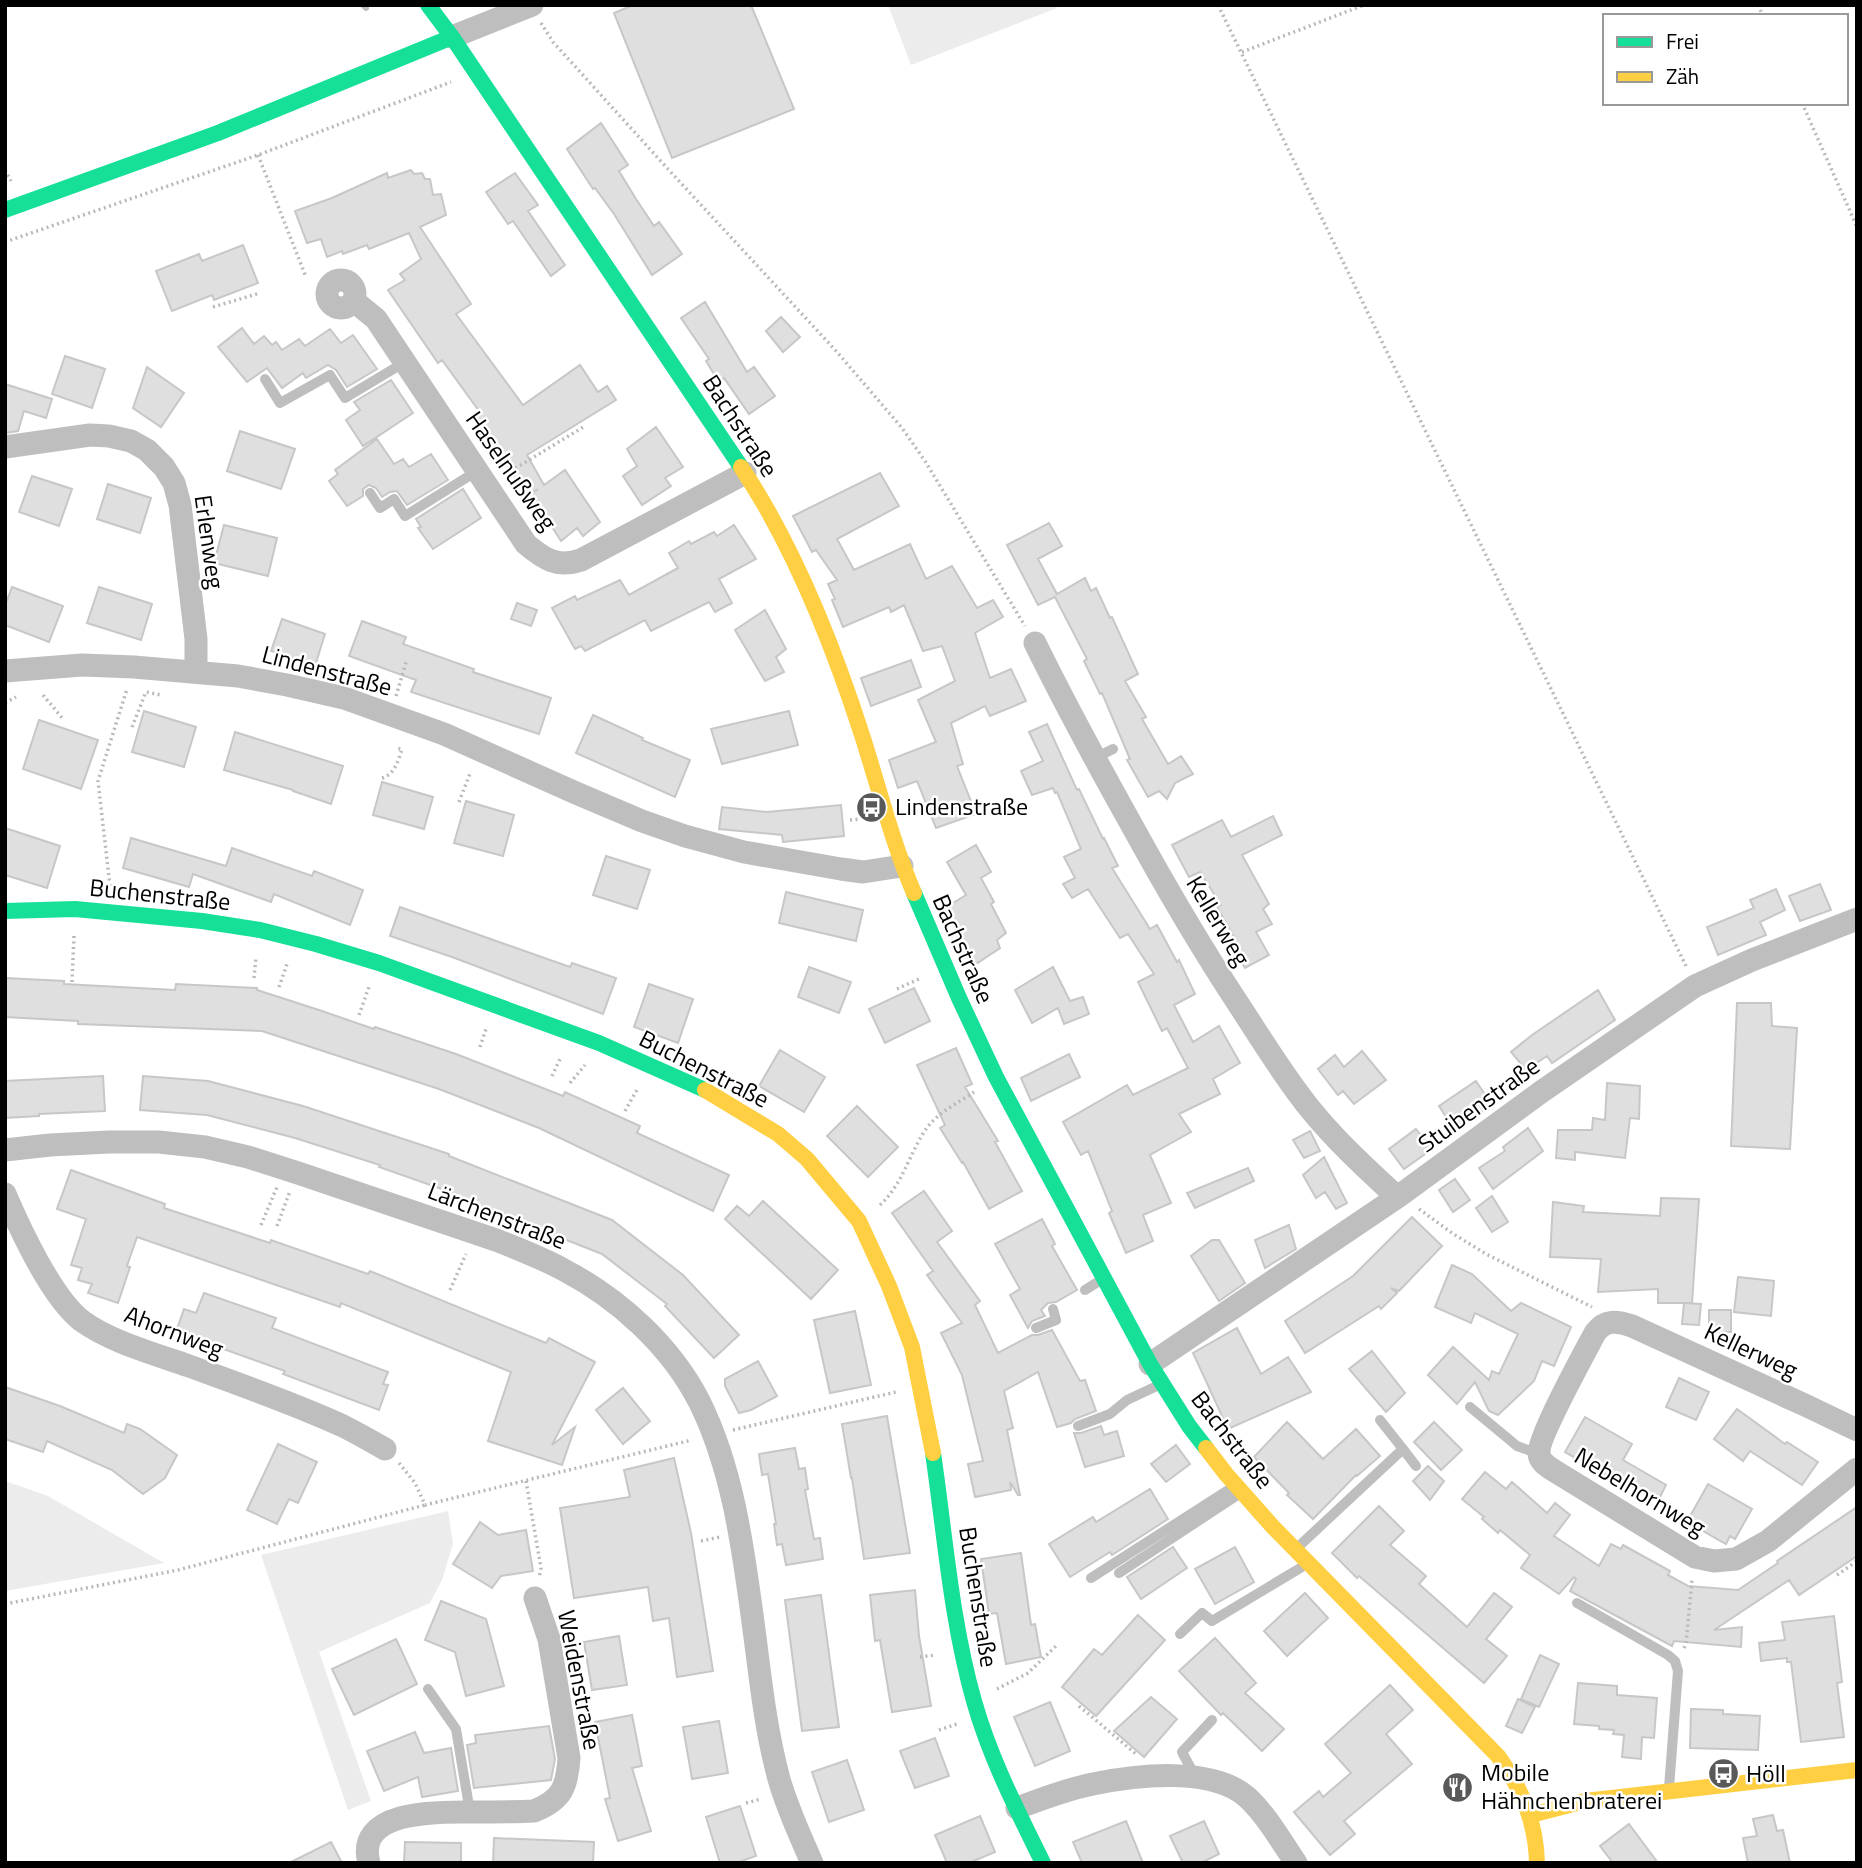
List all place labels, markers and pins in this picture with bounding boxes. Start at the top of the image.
place label: Lindenstraße [895,788,1028,824]
bus stop icon: Lindenstraße [855,790,889,824]
place label: Mobile Hähnchenbraterei [1481,1754,1662,1818]
place label: Höll [1746,1755,1786,1791]
bus stop icon: Höll [1706,1757,1740,1791]
restaurant icon: Mobile Hähnchenbraterei [1441,1770,1475,1804]

